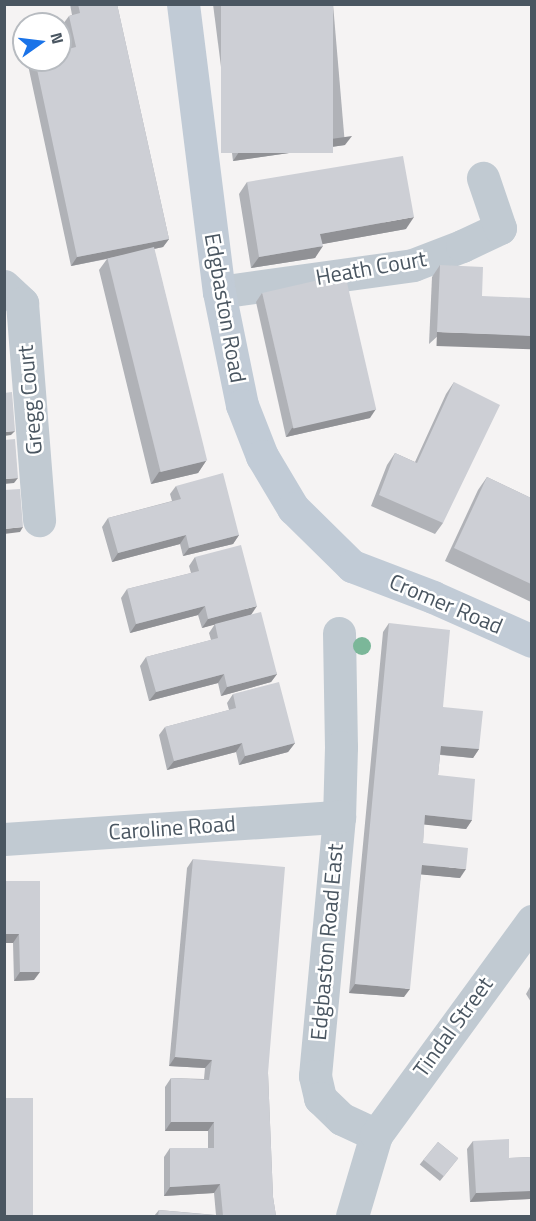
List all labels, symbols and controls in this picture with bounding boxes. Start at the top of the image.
north arrow [12,12,72,72]
text: N [45,30,71,46]
street label: Edgbaston Road [199,231,251,385]
street label: Heath Court [314,245,428,291]
street label: Gregg Court [12,344,48,456]
street label: Cromer Road [385,568,507,640]
street label: Caroline Road [108,810,236,846]
street label: Edgbaston Road East [305,843,349,1041]
street label: Tindal Street [408,972,498,1082]

